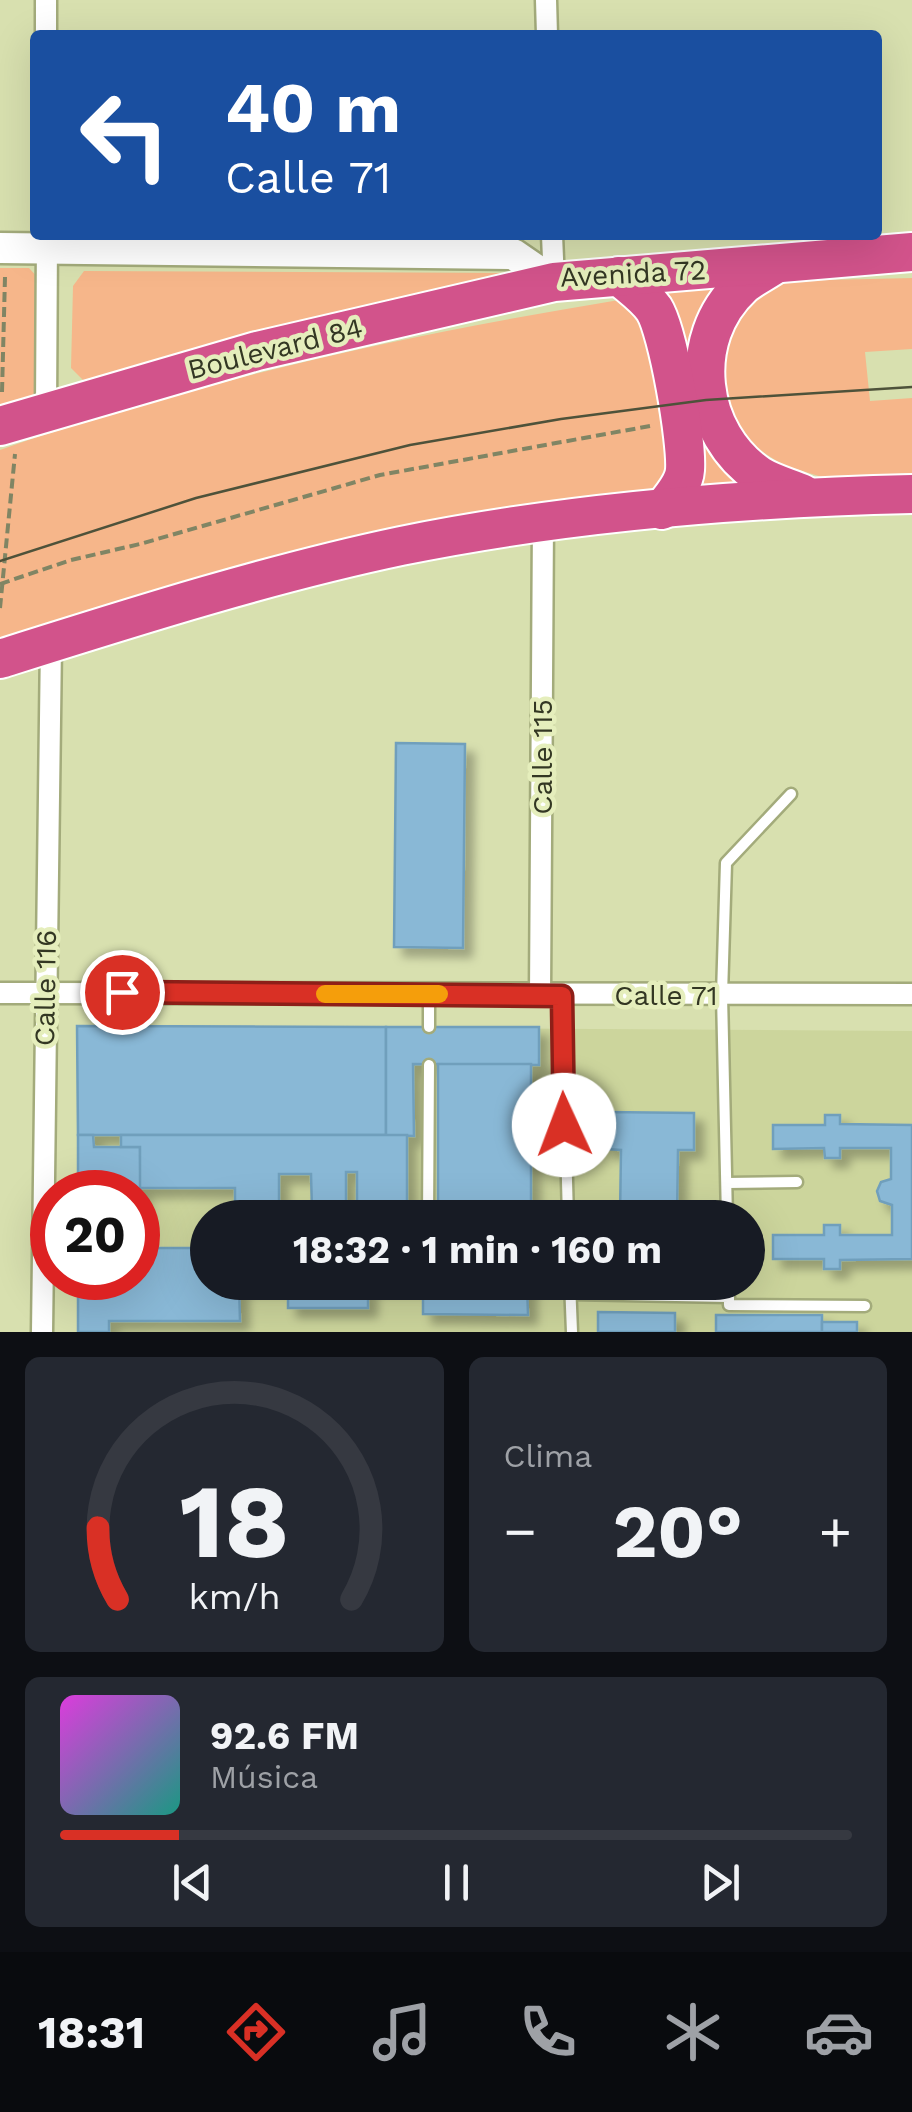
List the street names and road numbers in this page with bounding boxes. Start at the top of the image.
street label: Avenida 72 [559,253,707,294]
street label: Boulevard 84 [184,311,366,386]
street label: Calle 115 [526,699,559,815]
street label: Calle 116 [28,930,63,1046]
street label: Calle 71 [614,979,718,1012]

